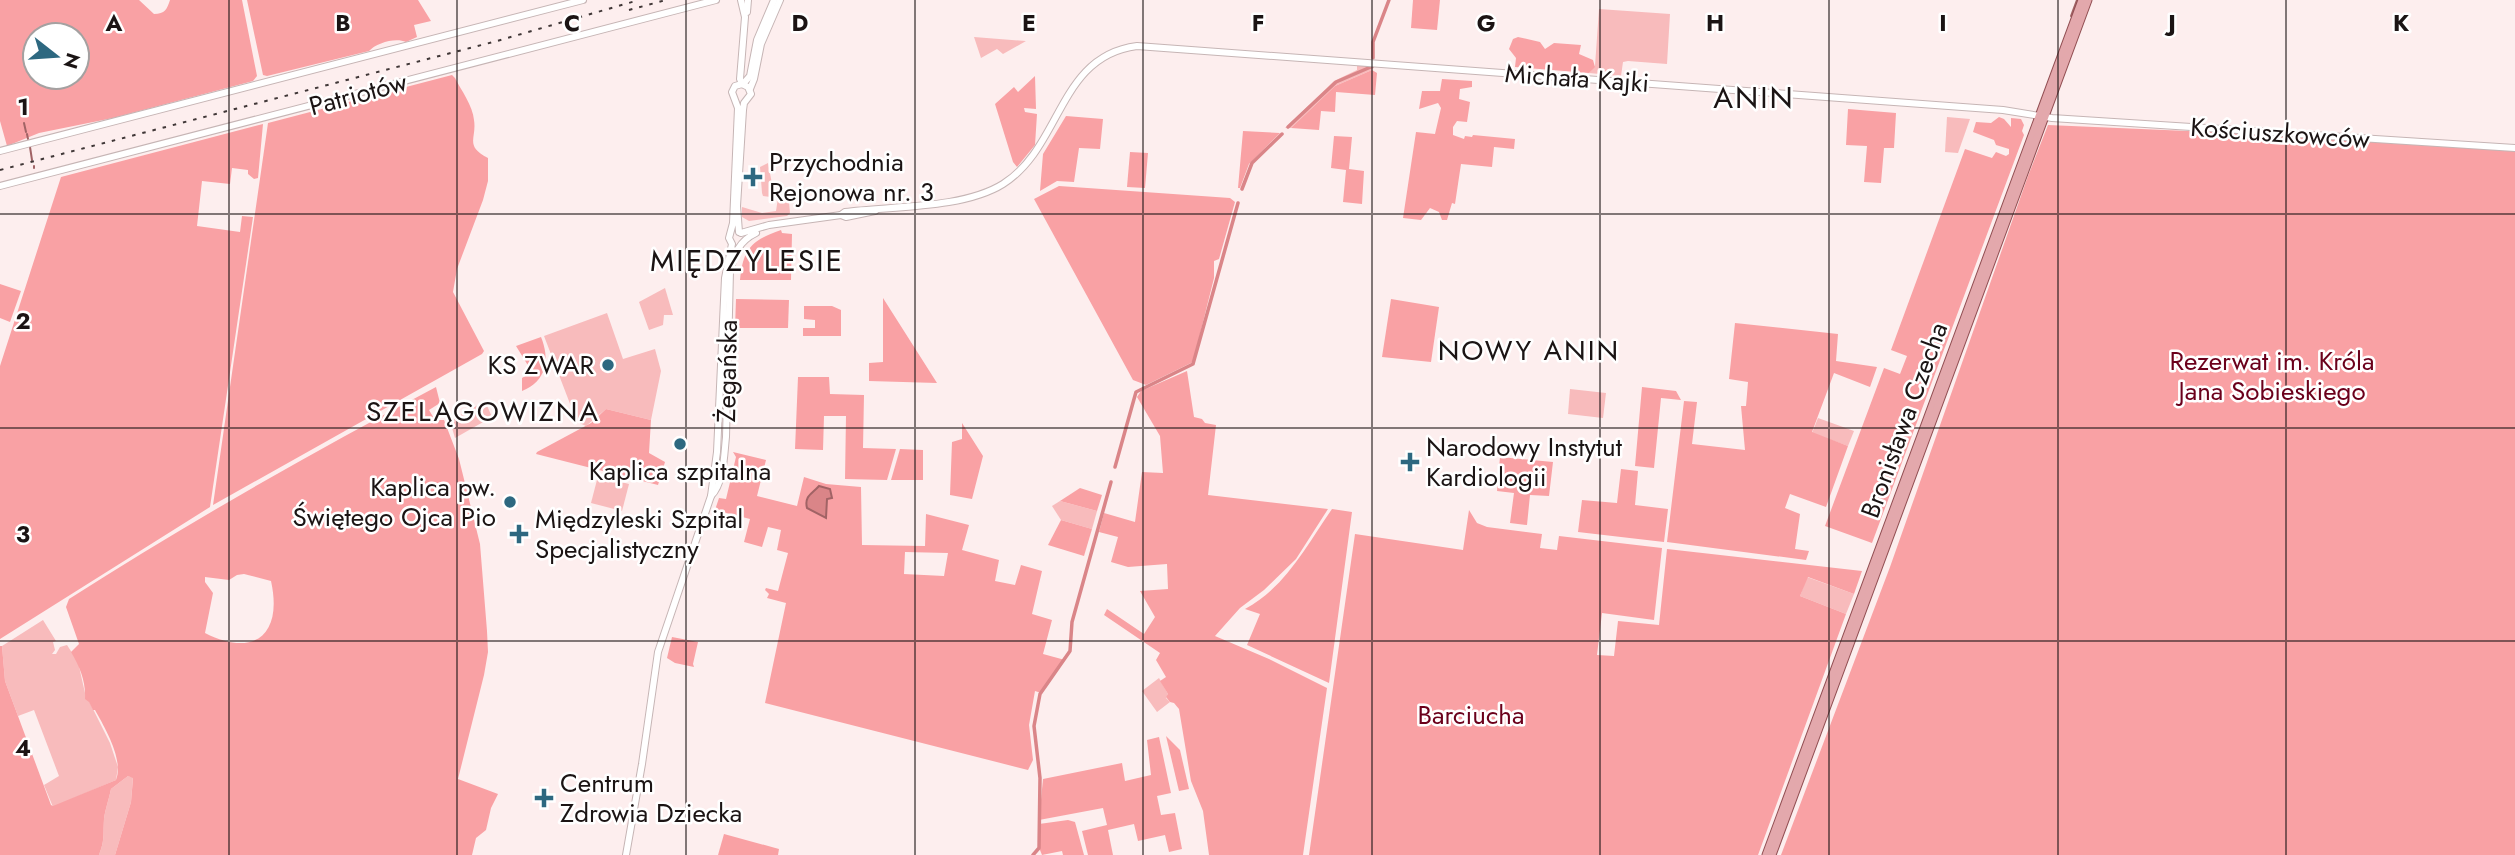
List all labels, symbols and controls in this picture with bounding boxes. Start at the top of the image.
text: A [105,6,123,40]
text: B [335,6,351,40]
text: C [564,6,580,40]
text: D [792,6,809,40]
text: E [1022,6,1036,40]
text: F [1252,6,1264,40]
text: G [1477,6,1495,40]
text: H [1706,6,1724,40]
text: I [1939,6,1947,40]
text: J [2164,6,2176,40]
text: K [2393,6,2410,40]
north arrow [21,21,91,91]
text: N [57,50,87,72]
street label: Michała Kajki [1504,54,1650,102]
street label: Patriotów [305,63,411,125]
district label: ANIN [1713,76,1795,119]
text: 1 [17,90,29,124]
street label: Kościuszkowców [2189,108,2371,158]
place label: Przychodnia Rejonowa nr. 3 [769,143,934,211]
marker: Przychodnia Rejonowa nr. 3 [743,167,763,187]
district label: MIĘDZYLESIE [650,239,844,282]
text: 2 [15,304,31,338]
street label: Bronisława Czecha [1851,317,1957,523]
street label: Żegańska [707,319,747,423]
district label: NOWY ANIN [1438,330,1620,371]
park label: Rezerwat im. Króla Jana Sobieskiego [2170,342,2374,410]
place label: KS ZWAR [487,346,594,384]
marker: KS ZWAR [600,357,616,373]
district label: SZELĄGOWIZNA [366,391,600,432]
place label: Narodowy Instytut Kardiologii [1426,428,1623,496]
marker: Kaplica szpitalna [672,436,688,452]
place label: Kaplica szpitalna [589,452,771,490]
marker: Narodowy Instytut Kardiologii [1400,452,1420,472]
place label: Kaplica pw. Świętego Ojca Pio [292,468,496,536]
marker: Kaplica pw. Świętego Ojca Pio [502,494,518,510]
place label: Międzyleski Szpital Specjalistyczny [535,500,743,568]
text: 3 [16,517,30,551]
marker: Międzyleski Szpital Specjalistyczny [509,524,529,544]
park label: Barciucha [1418,696,1524,734]
text: 4 [15,731,31,765]
place label: Centrum Zdrowia Dziecka [560,764,742,832]
marker: Centrum Zdrowia Dziecka [534,788,554,808]

